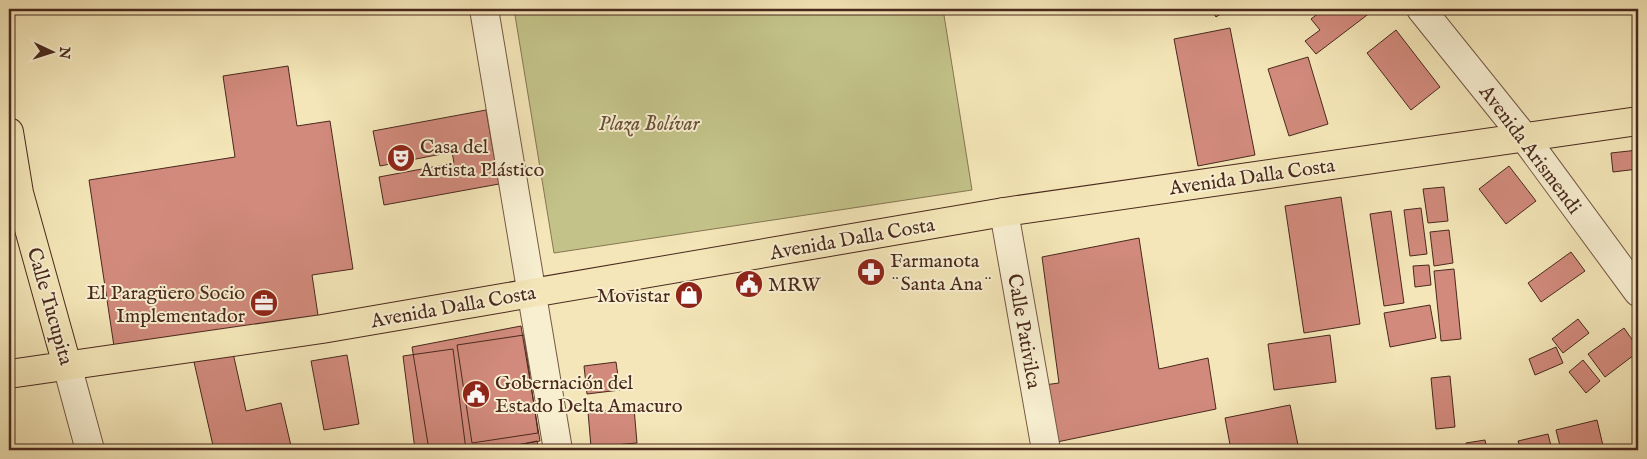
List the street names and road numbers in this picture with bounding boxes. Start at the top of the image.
street label: Avenida Arismendi [1473,80,1586,219]
street label: Avenida Dalla Costa [1167,153,1337,202]
street label: Avenida Dalla Costa [767,213,937,266]
street label: Calle Tucupita [21,245,78,368]
street label: Calle Pativilca [1001,272,1046,391]
street label: Avenida Dalla Costa [368,281,538,334]

